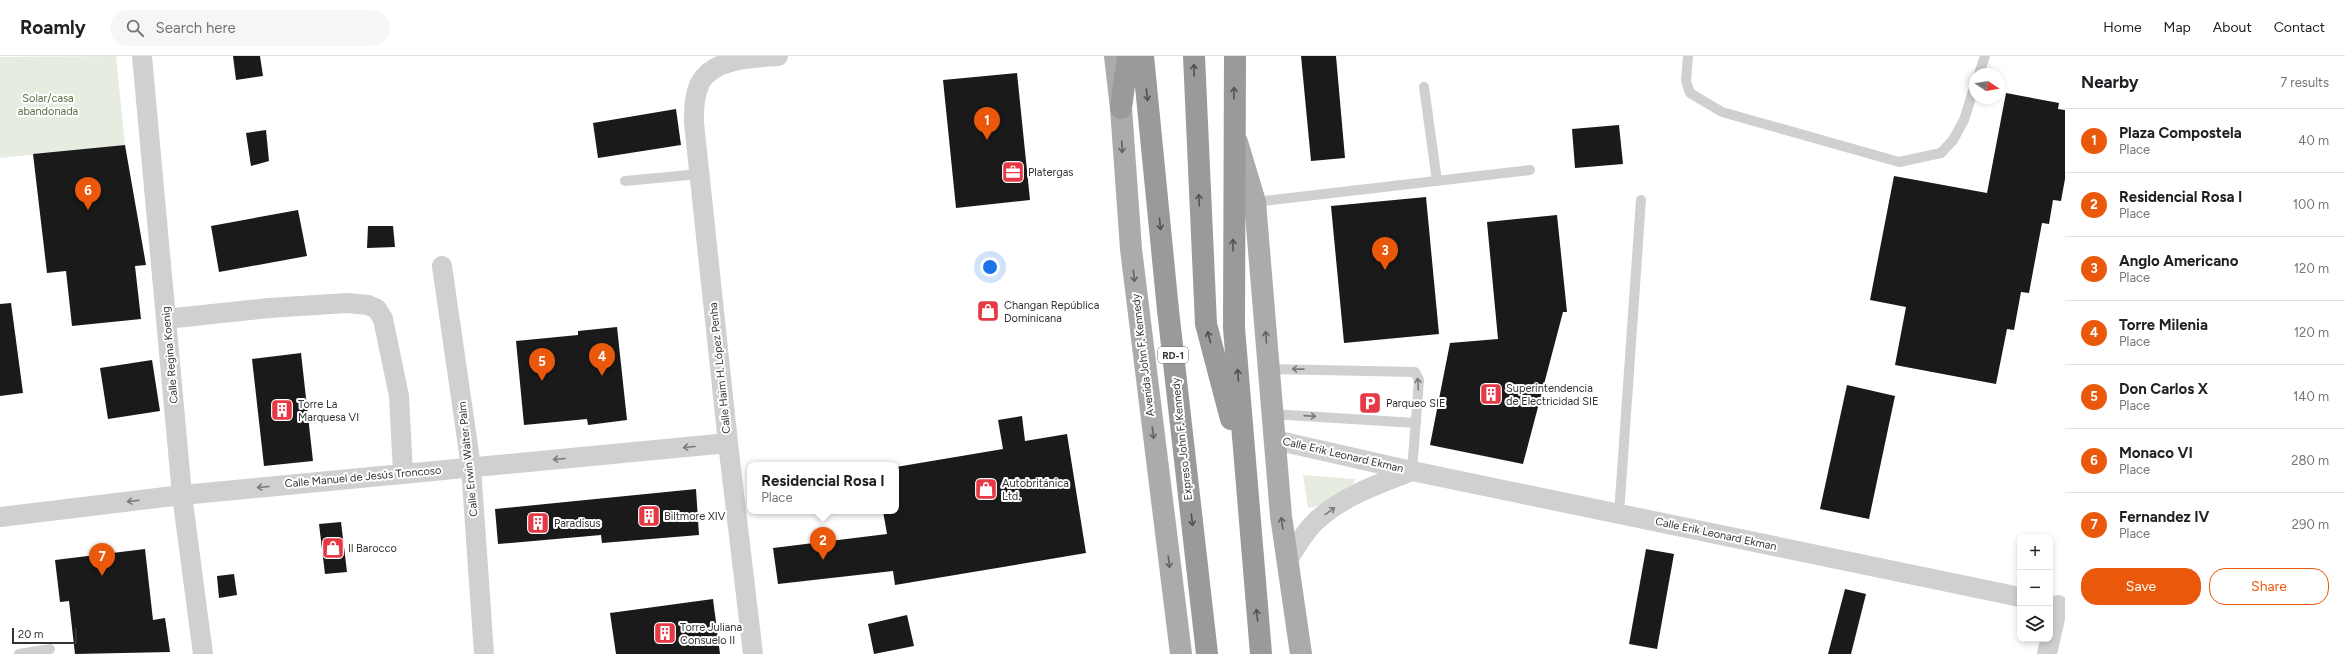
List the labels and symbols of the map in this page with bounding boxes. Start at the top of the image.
one-way arrow [1191,64,1198,77]
north arrow [1969,68,2005,104]
one-way arrow [1230,87,1238,100]
one-way arrow [1143,88,1151,101]
park label: Solar/casa abandonada [18,92,78,118]
pin: 1 [974,107,1000,140]
one-way arrow [1119,140,1126,153]
office icon: Platergas [1000,159,1026,185]
place label: Platergas [1028,166,1073,179]
pin: 6 [75,177,101,210]
one-way arrow [1195,194,1203,207]
one-way arrow [1156,217,1163,230]
pin: 3 [1372,237,1398,270]
one-way arrow [1229,239,1237,252]
your location [980,257,1000,277]
one-way arrow [1130,269,1138,282]
street label: Avenida John F. Kennedy [1129,293,1157,417]
shop icon: Changan República Dominicana [975,298,1001,324]
place label: Changan República Dominicana [1004,299,1099,325]
street label: Calle Haim H. López Penha [707,302,733,434]
street label: Calle Regina Koenig [159,306,181,404]
one-way arrow [1205,331,1212,344]
one-way arrow [1262,331,1269,344]
pin: 4 [589,343,615,376]
road number: RD-1 [1158,347,1188,363]
pin: 5 [529,348,555,381]
one-way arrow [1292,366,1305,373]
one-way arrow [1234,369,1241,382]
street label: Expreso John F. Kennedy [1169,377,1195,501]
one-way arrow [1414,378,1422,391]
building icon: Superintendencia de Electricidad SIE [1478,381,1504,407]
place label: Superintendencia de Electricidad SIE [1506,382,1598,408]
parking icon: Parqueo SIE [1357,390,1383,416]
building icon: Torre La Marquesa VI [269,397,295,423]
place label: Parqueo SIE [1386,397,1445,410]
place label: Torre La Marquesa VI [298,398,359,424]
street label: Calle Erwin Walter Palm [455,401,481,517]
one-way arrow [1303,413,1316,420]
one-way arrow [1149,426,1157,439]
street label: Calle Erik Leonard Ekman [1281,435,1405,475]
one-way arrow [683,443,696,450]
one-way arrow [553,455,566,462]
street label: Calle Manuel de Jesús Troncoso [284,464,442,490]
shop icon: Autobritánica Ltd. [973,476,999,502]
place label: Autobritánica Ltd. [1002,477,1069,503]
one-way arrow [257,483,270,491]
one-way arrow [127,497,140,504]
building icon: Biltmore XIV [636,503,662,529]
one-way arrow [1324,507,1335,515]
building icon: Paradisus [525,510,551,536]
place label: Biltmore XIV [664,510,726,523]
one-way arrow [1188,513,1195,526]
street label: Calle Erik Leonard Ekman [1654,515,1778,553]
one-way arrow [1278,516,1285,529]
place label: Paradisus [554,517,601,530]
pin: 2 [810,527,836,560]
shop icon: Il Barocco [320,535,346,561]
place label: Il Barocco [348,542,397,555]
pin: 7 [89,543,115,576]
one-way arrow [1165,555,1172,568]
one-way arrow [1253,609,1261,622]
building icon: Torre Juliana Consuelo II [652,620,678,646]
place label: Torre Juliana Consuelo II [680,621,742,647]
scale bar [12,626,77,645]

